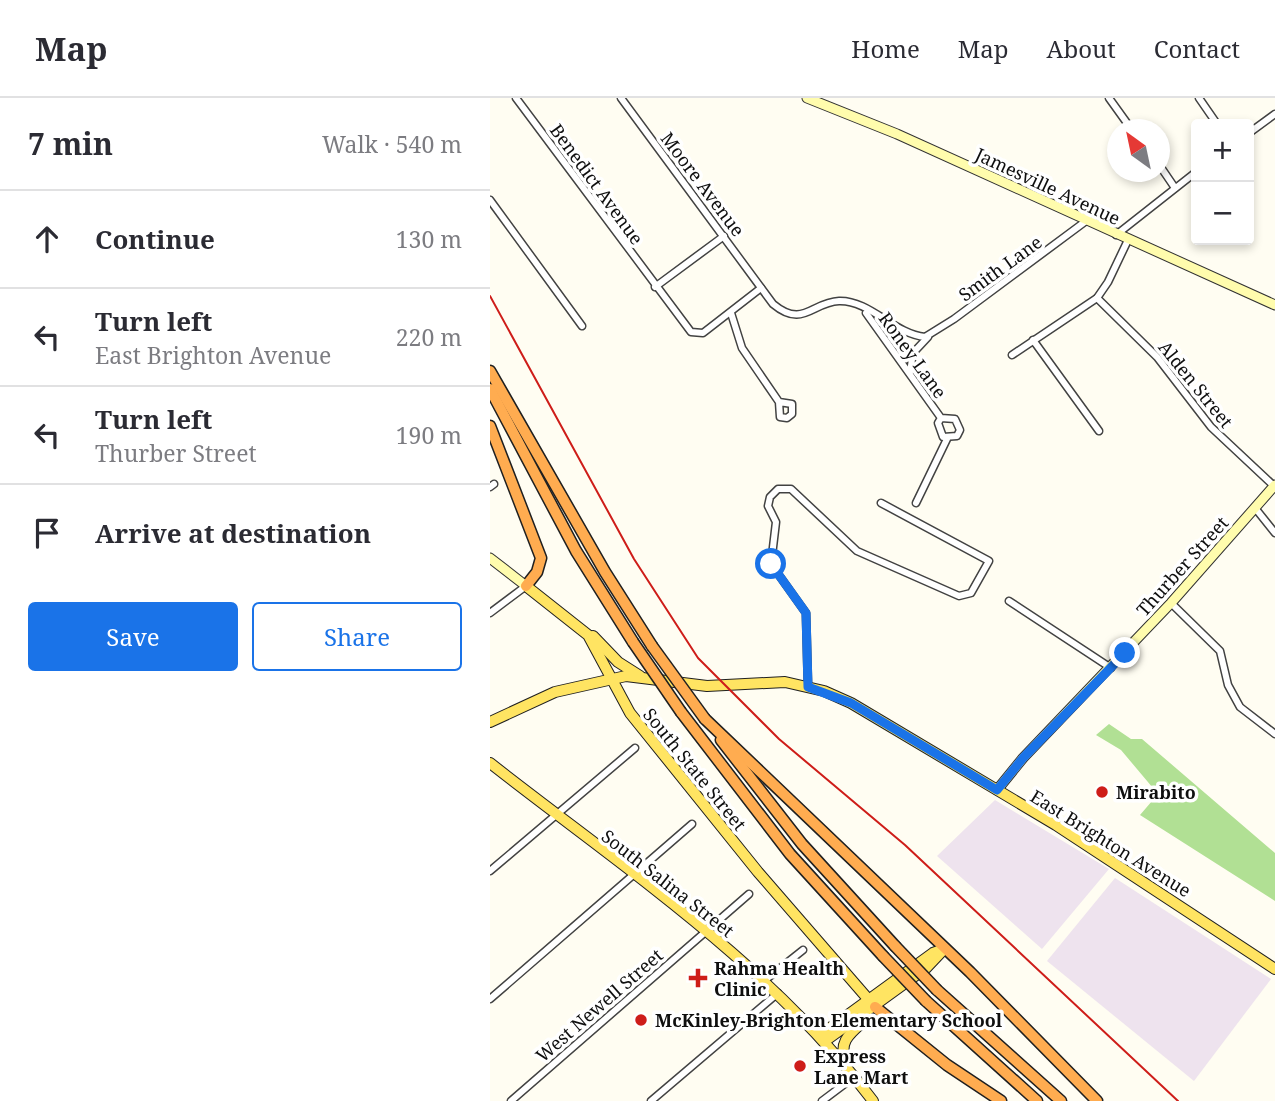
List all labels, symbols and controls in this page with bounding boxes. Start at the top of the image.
text: Map [35,26,108,71]
text: Home [851,32,920,65]
text: Map [958,32,1009,65]
text: About [1047,32,1116,65]
text: Contact [1154,32,1240,65]
street label: Benedict Avenue [545,119,649,249]
north arrow [1107,119,1170,182]
map controls [1191,119,1254,245]
button: + [1191,119,1254,182]
text: 7 min [28,123,113,164]
street label: Moore Avenue [656,127,750,241]
text: Walk · 540 m [322,128,462,160]
street label: Jamesville Avenue [971,141,1124,230]
button: − [1191,182,1254,245]
icon: ahead [28,220,66,258]
text: Continue [95,221,215,257]
text: 130 m [396,223,462,255]
street label: Smith Lane [953,230,1047,306]
text: Turn left [95,303,212,339]
street label: Roney Lane [874,307,952,403]
icon: left [28,318,66,356]
text: 220 m [396,321,462,353]
street label: Alden Street [1153,335,1239,433]
text: East Brighton Avenue [95,339,331,371]
text: Turn left [95,401,212,437]
icon: left [28,416,66,454]
text: 190 m [396,419,462,451]
text: Thurber Street [95,437,257,469]
street label: Thurber Street [1131,511,1233,621]
icon: arrive [28,514,66,552]
text: Arrive at destination [95,515,371,551]
route start [755,548,786,579]
button: Save [28,602,238,671]
button: Share [252,602,462,671]
route end [1109,637,1140,668]
street label: South State Street [638,703,752,835]
place label: Mirabito [1116,780,1196,804]
street label: East Brighton Avenue [1026,784,1196,902]
marker: Mirabito [1094,784,1110,800]
street label: South Salina Street [597,824,739,942]
street label: West Newell Street [530,943,668,1067]
place label: Rahma Health Clinic [714,956,844,1001]
marker: Rahma Health Clinic [688,968,708,988]
place label: McKinley-Brighton Elementary School [655,1008,1003,1032]
marker: McKinley-Brighton Elementary School [633,1012,649,1028]
place label: Express Lane Mart [814,1044,908,1089]
marker: Express Lane Mart [792,1058,808,1074]

